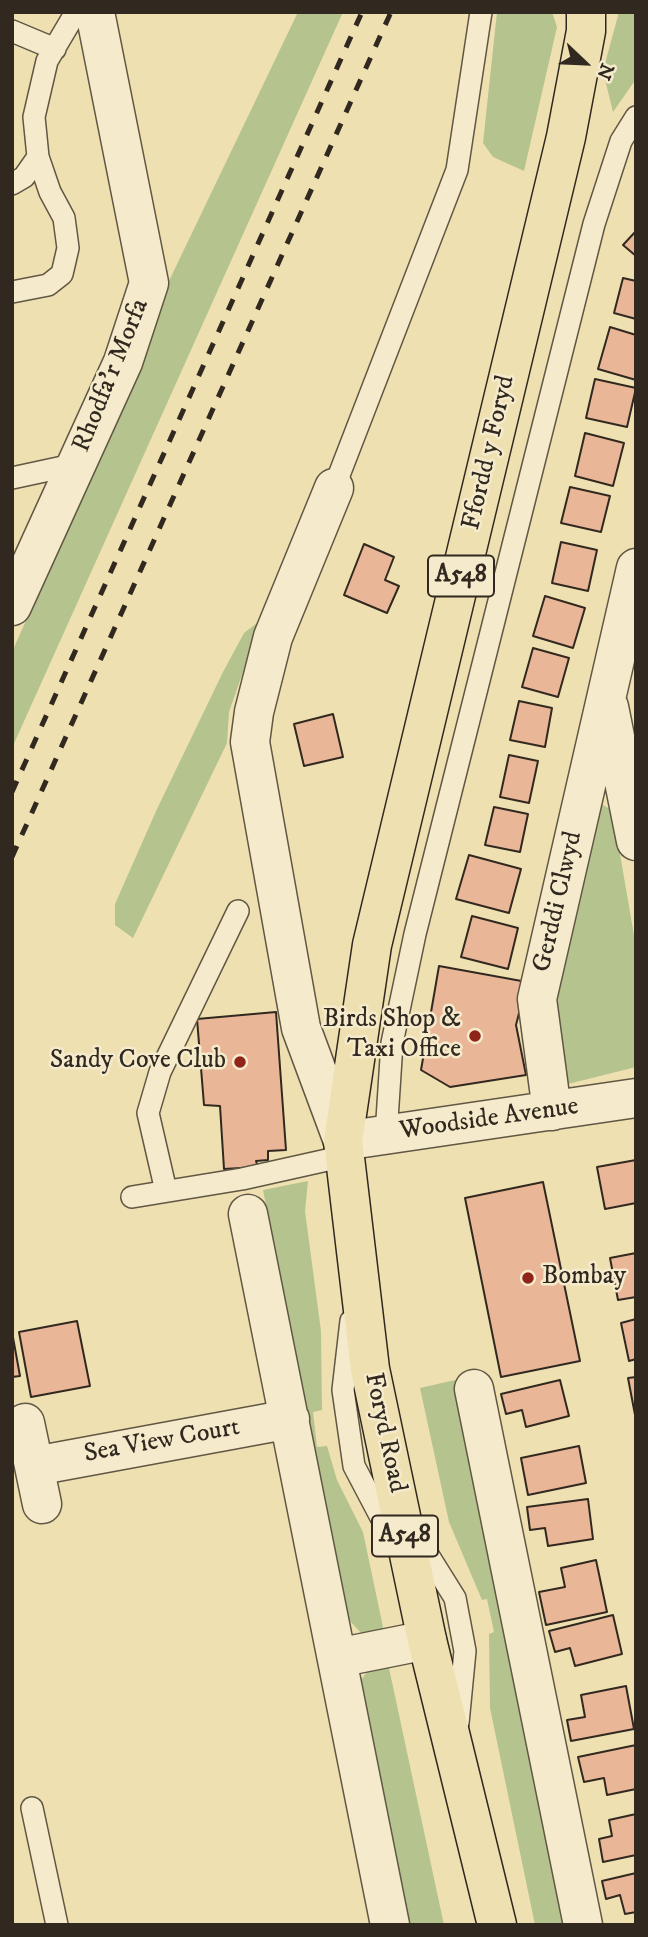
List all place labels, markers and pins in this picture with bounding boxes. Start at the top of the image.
place label: Birds Shop & Taxi Office [323,1005,461,1066]
marker: Birds Shop & Taxi Office [467,1028,483,1044]
place label: Sandy Cove Club [50,1046,226,1078]
marker: Sandy Cove Club [232,1054,248,1070]
place label: Bombay [542,1262,626,1294]
marker: Bombay [520,1270,536,1286]

